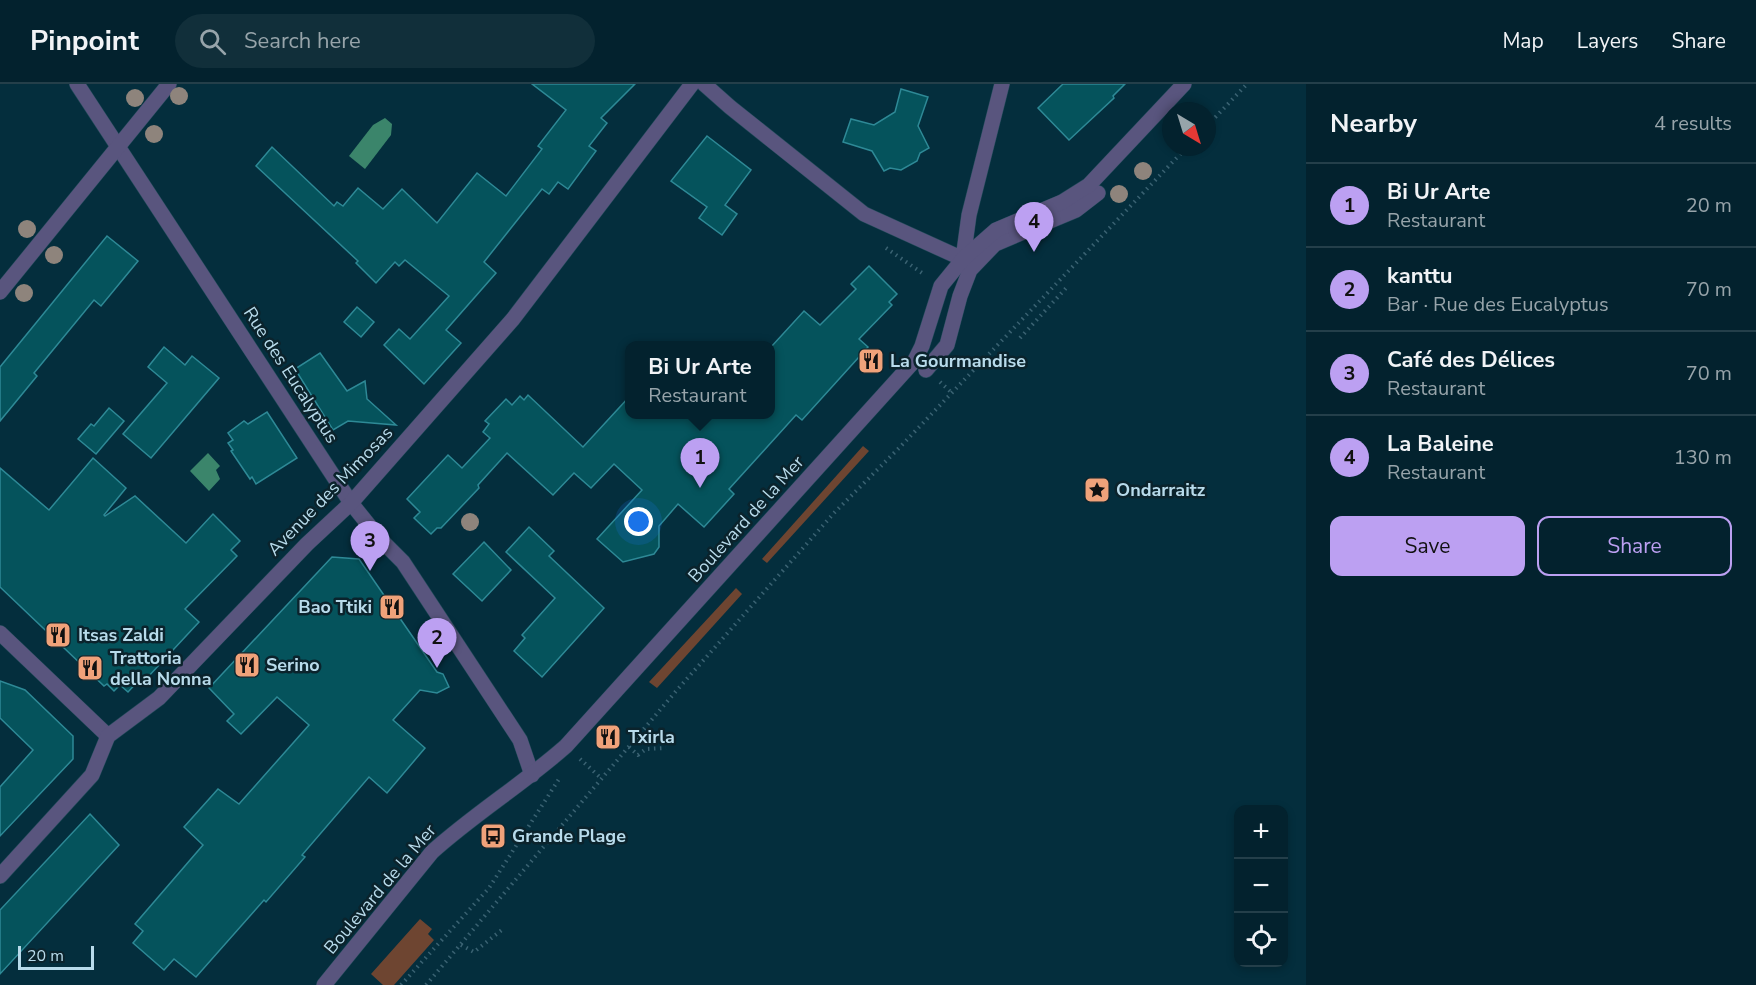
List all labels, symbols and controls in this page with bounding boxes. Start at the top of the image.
search box [175,14,595,68]
text: Pinpoint [30,22,139,60]
icon: search [196,25,229,58]
text: Search here [244,26,361,56]
text: Map [1502,27,1544,55]
text: Layers [1577,27,1638,55]
text: Share [1671,27,1726,55]
north arrow [1162,102,1216,156]
text: Nearby [1330,106,1417,141]
text: 4 results [1654,110,1732,137]
text: Bi Ur Arte [1387,177,1490,207]
text: 1 [1344,192,1356,219]
text: 20 m [1686,192,1732,219]
pin: 4 [1014,202,1054,252]
text: Restaurant [1387,207,1485,234]
text: kanttu [1387,261,1453,291]
text: 2 [1344,276,1356,303]
text: 70 m [1686,276,1732,303]
text: Bar · Rue des Eucalyptus [1387,291,1609,318]
street label: Rue des Eucalyptus [238,302,344,448]
popup [625,341,775,419]
text: Café des Délices [1387,345,1555,375]
restaurant icon: La Gourmandise [856,346,886,376]
place label: La Gourmandise [890,349,1026,373]
text: Bi Ur Arte [648,352,752,382]
text: 3 [1344,360,1356,387]
text: 70 m [1686,360,1732,387]
text: Restaurant [1387,375,1485,402]
text: Restaurant [648,382,746,409]
street label: Avenue des Mimosas [262,421,398,561]
text: La Baleine [1387,429,1494,459]
pin: 1 [680,438,720,488]
text: 4 [1344,444,1356,471]
text: 130 m [1674,444,1732,471]
street label: Boulevard de la Mer [683,450,810,587]
text: Restaurant [1387,459,1485,486]
place icon: Ondarraitz [1082,475,1112,505]
place label: Ondarraitz [1116,478,1206,502]
your location [624,507,653,536]
button: Save [1330,516,1525,576]
button: Share [1537,516,1732,576]
pin: 3 [350,522,389,571]
restaurant icon: Bao Ttiki [377,592,407,622]
place label: Bao Ttiki [298,595,372,619]
pin: 2 [418,618,456,668]
restaurant icon: Itsas Zaldi [43,620,73,650]
place label: Itsas Zaldi [78,623,164,647]
place label: Trattoria della Nonna [110,646,211,691]
restaurant icon: Serino [232,650,262,680]
restaurant icon: Trattoria della Nonna [75,653,105,683]
place label: Serino [266,653,320,677]
restaurant icon: Txirla [593,722,623,752]
place label: Txirla [628,725,675,749]
map controls [1234,805,1288,967]
button: + [1234,805,1288,859]
street label: Boulevard de la Mer [319,819,442,959]
bus stop icon: Grande Plage [478,821,508,851]
place label: Grande Plage [512,824,626,848]
button: − [1234,859,1288,913]
button: locate [1234,913,1288,967]
scale bar [18,943,94,970]
text: 20 m [27,945,64,967]

